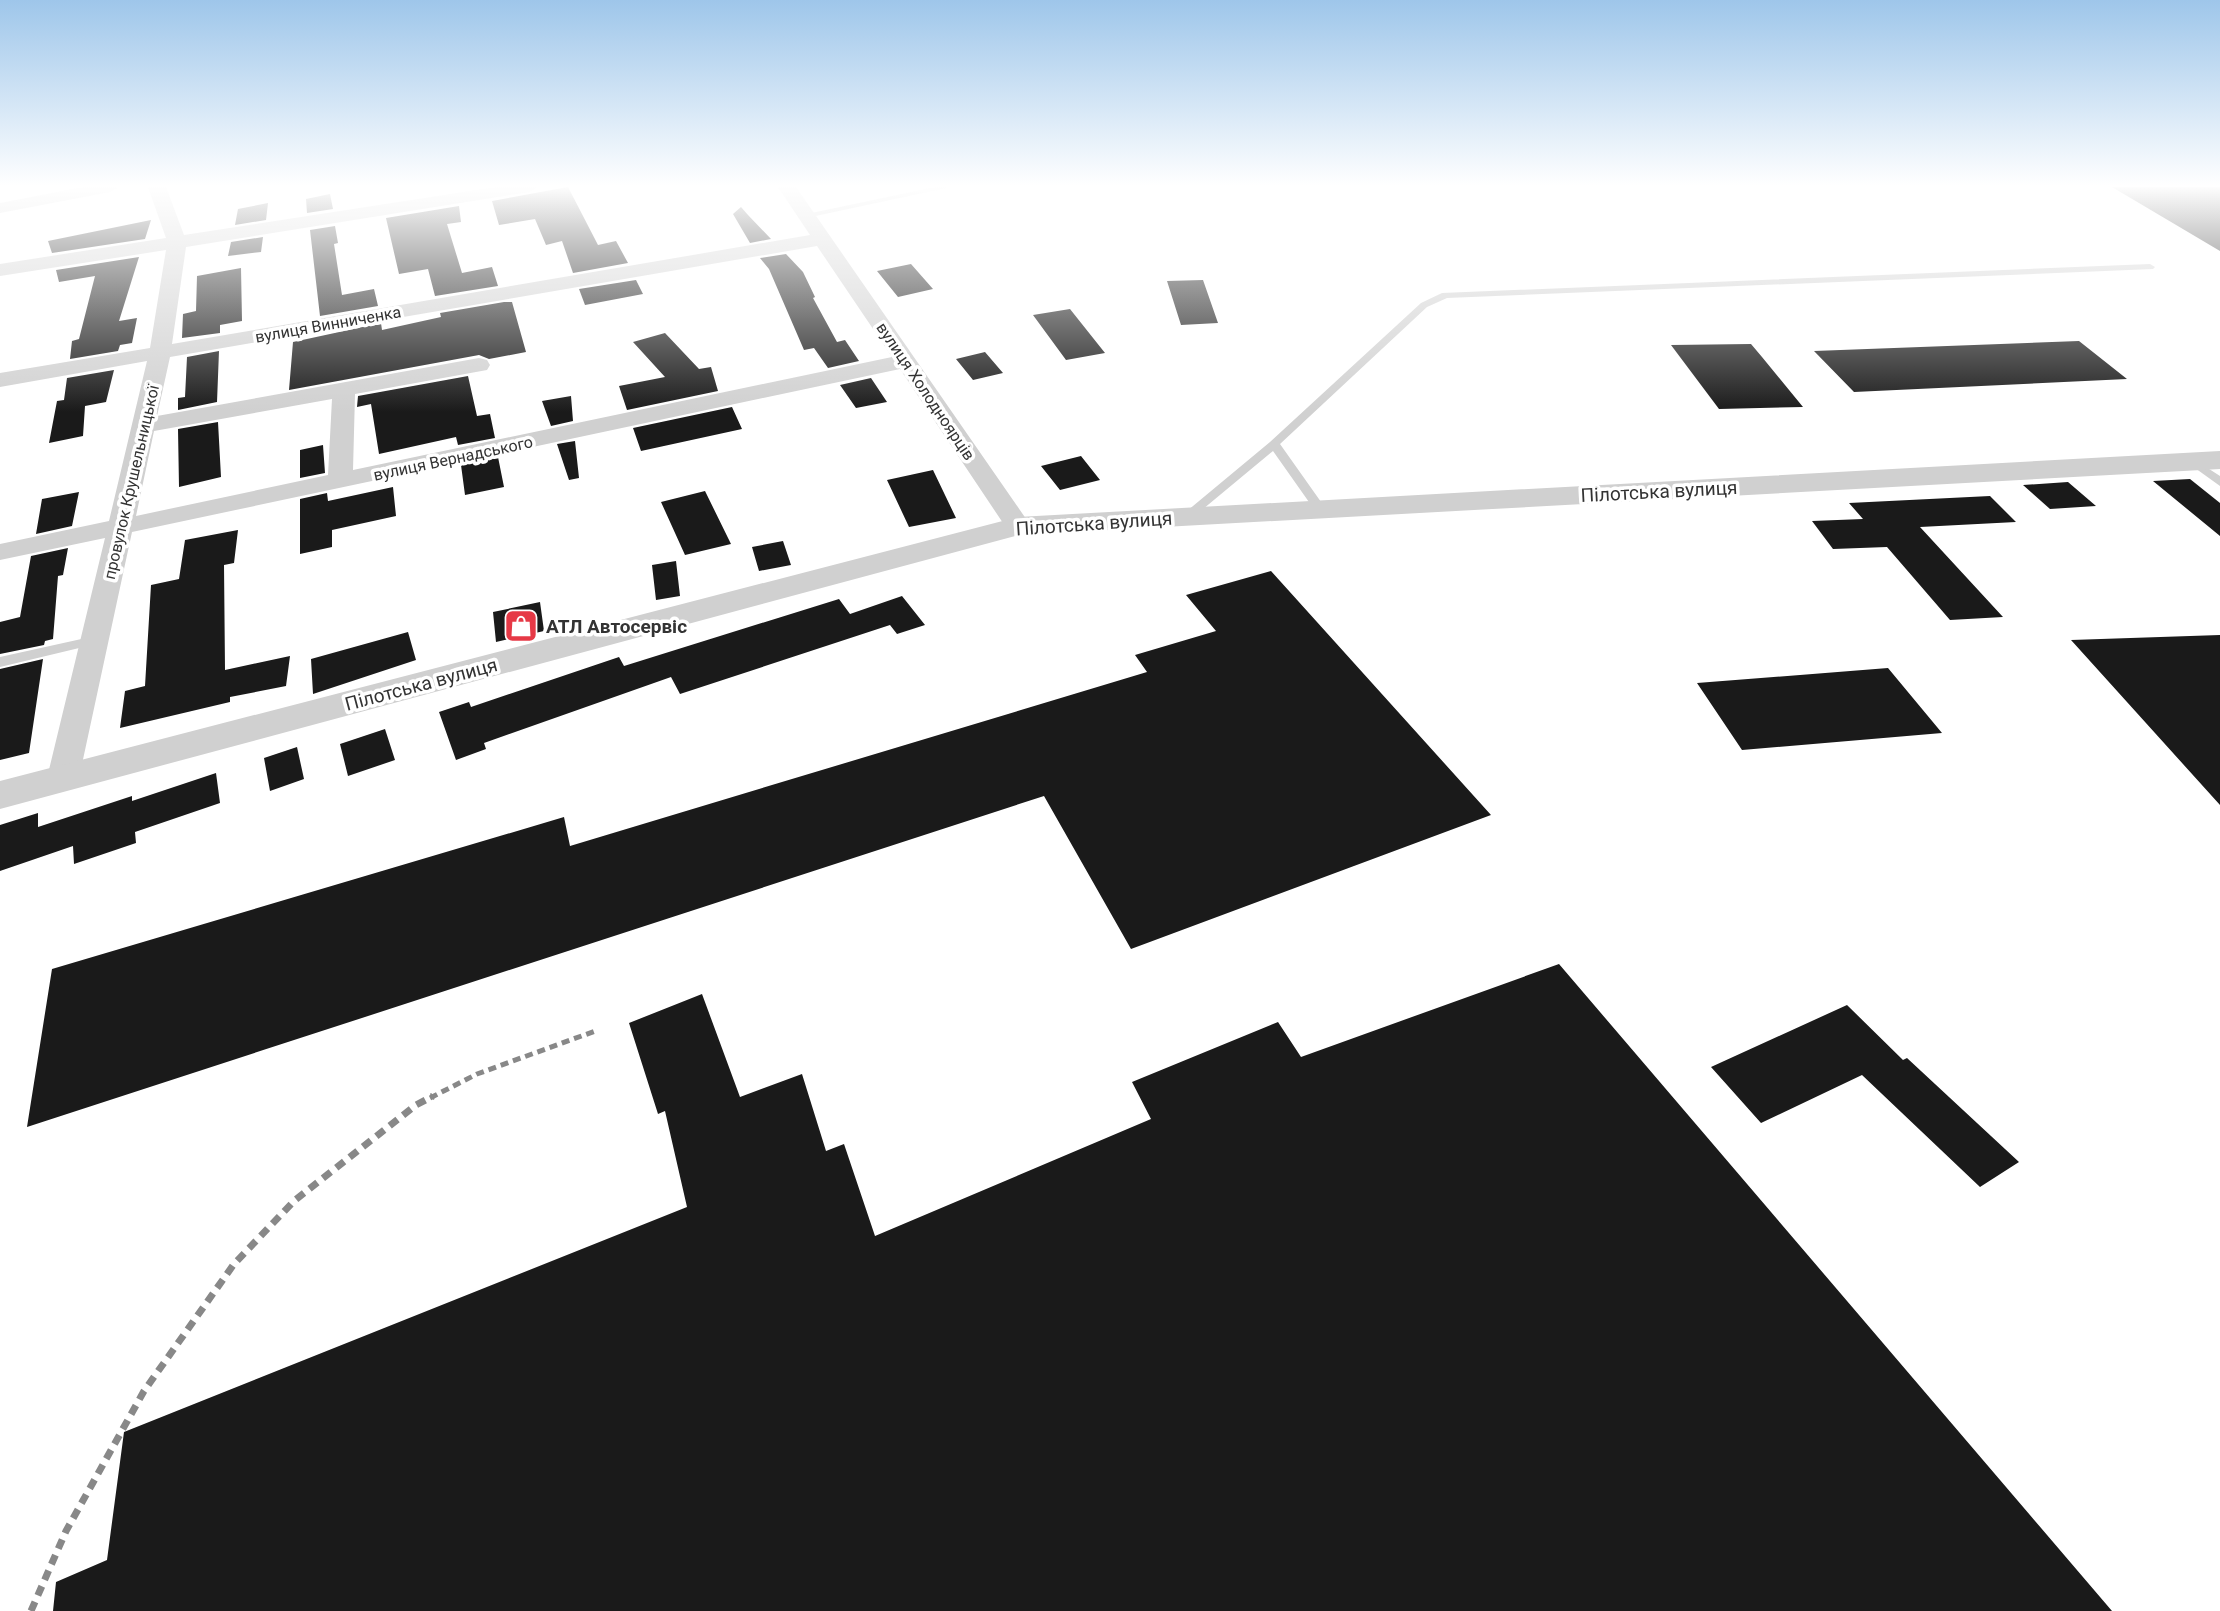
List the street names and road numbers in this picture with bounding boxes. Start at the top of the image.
street label: вулиця Винниченка [254,302,403,347]
street label: вулиця Холодноярців [872,319,979,464]
street label: провулок Крушельницької [100,382,163,581]
street label: вулиця Вернадського [372,432,535,485]
street label: Пілотська вулиця [1580,476,1738,507]
street label: Пілотська вулиця [1015,507,1173,540]
street label: Пілотська вулиця [342,653,500,716]

